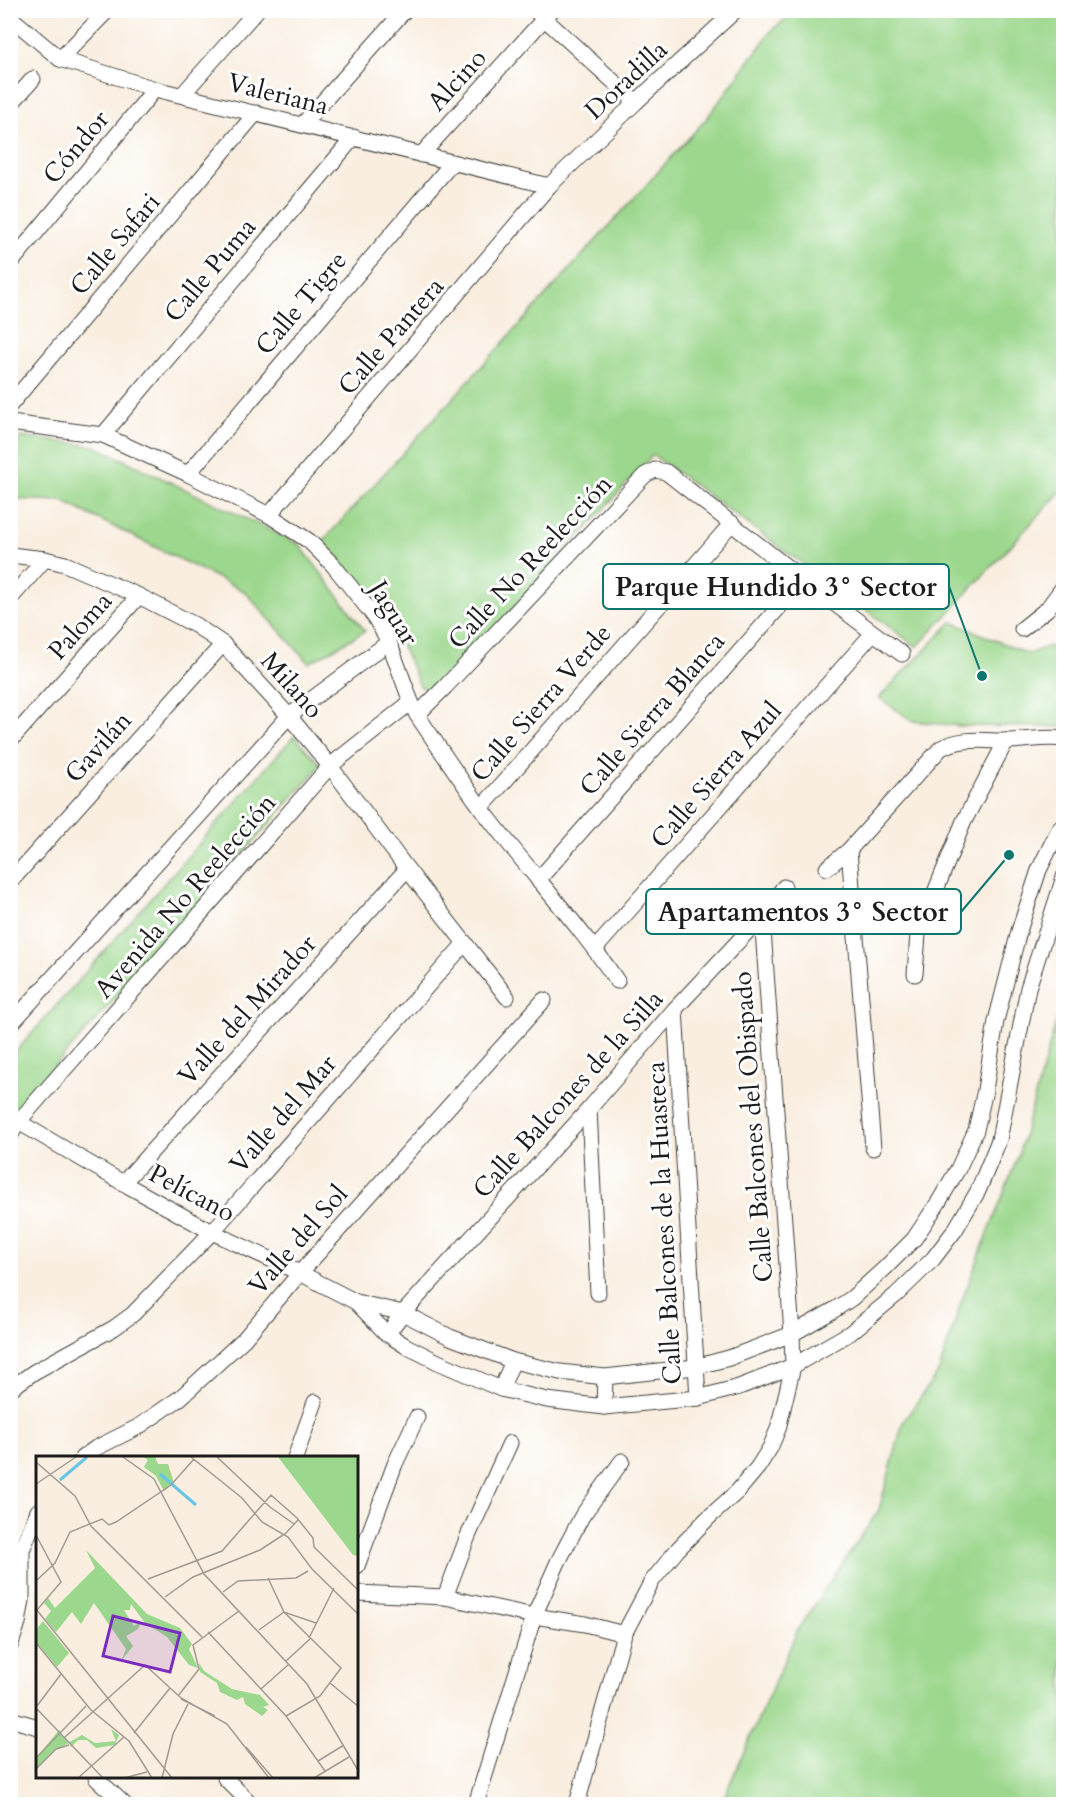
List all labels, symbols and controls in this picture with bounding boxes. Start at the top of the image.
street label: Doradilla [577,33,675,127]
street label: Alcino [420,41,494,119]
street label: Valeriana [224,65,332,123]
street label: Cóndor [35,102,117,191]
street label: Calle Safari [62,186,168,302]
street label: Calle Puma [156,210,264,330]
street label: Calle Tigre [247,244,355,362]
street label: Calle Pantera [330,270,452,402]
street label: Calle No Reelección [440,467,620,657]
callout: Parque Hundido 3° Sector [603,564,949,609]
text: Parque Hundido 3° Sector [615,569,937,606]
street label: Jaguar [359,571,427,652]
street label: Paloma [40,584,120,668]
street label: Calle Sierra Verde [463,617,619,789]
street label: Calle Sierra Blanca [571,625,733,803]
street label: Milano [253,644,331,726]
street label: Calle Sierra Azul [643,694,790,856]
street label: Gavilán [57,704,140,790]
street label: Avenida No Reelección [86,786,284,1006]
callout: Apartamentos 3° Sector [646,889,961,934]
text: Apartamentos 3° Sector [658,894,949,931]
street label: Valle del Mirador [170,927,324,1093]
street label: Calle Balcones del Obispado [725,970,781,1284]
street label: Calle Balcones de la Silla [465,982,671,1206]
street label: Valle del Mar [222,1047,345,1181]
street label: Calle Balcones de la Huasteca [638,1061,690,1385]
street label: Pelícano [143,1156,241,1230]
street label: Valle del Sol [240,1177,356,1303]
inset map [36,1456,358,1779]

